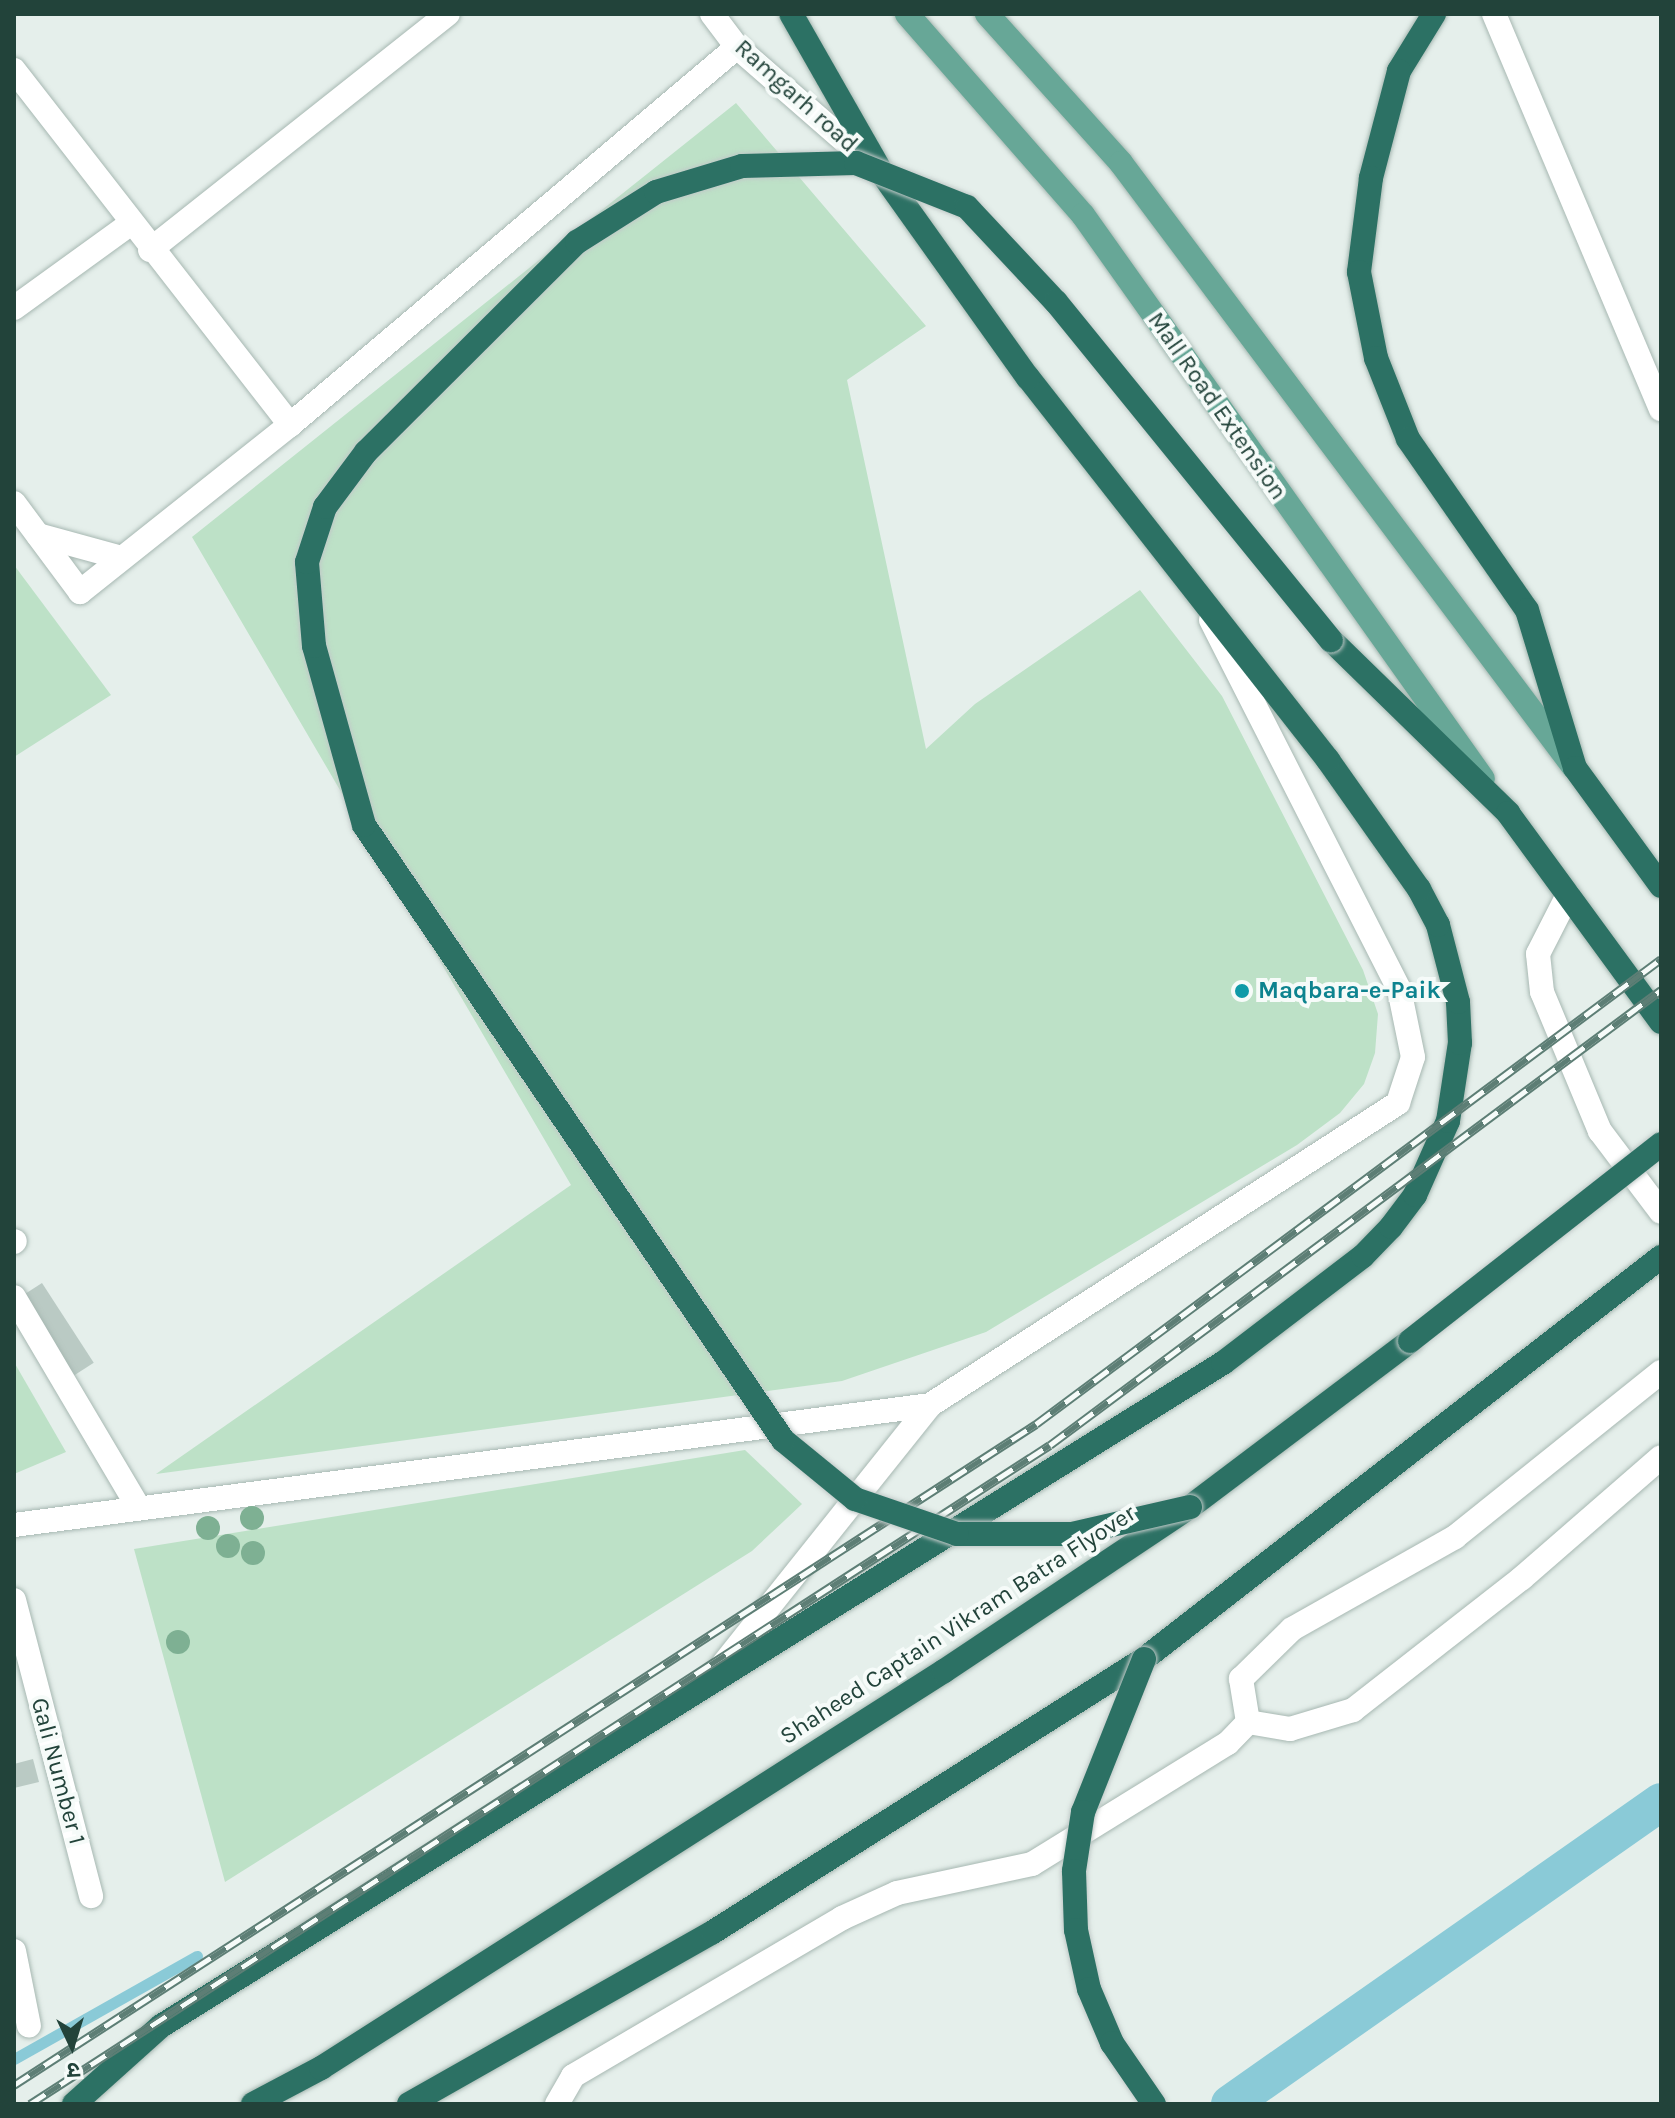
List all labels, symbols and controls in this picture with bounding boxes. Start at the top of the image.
street label: Ramgarh road [729,33,863,159]
street label: Mall Road Extension [1141,307,1293,505]
place label: Maqbara-e-Paik [1258,977,1441,1005]
marker: Maqbara-e-Paik [1233,982,1251,1000]
street label: Shaheed Captain Vikram Batra Flyover [775,1499,1141,1751]
street label: Gali Number 1 [25,1695,91,1847]
north arrow [32,2006,112,2086]
text: उ [66,2057,81,2083]

